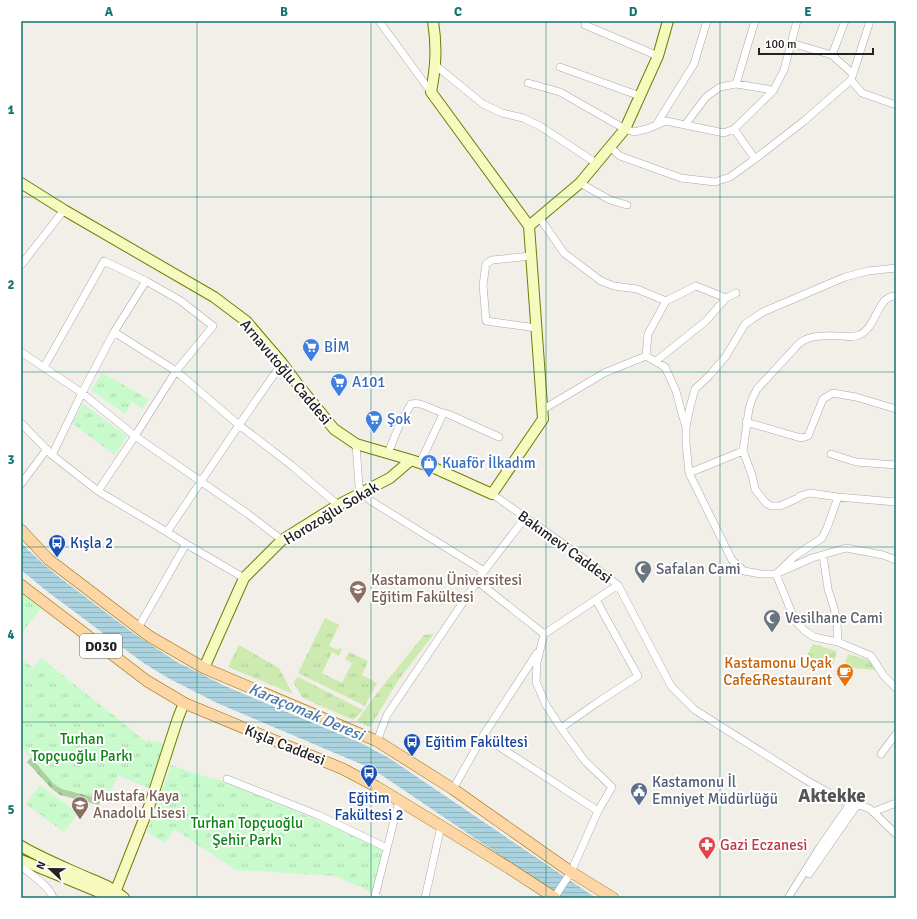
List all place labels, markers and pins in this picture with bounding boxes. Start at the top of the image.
supermarket icon: BİM [301,337,321,362]
place label: BİM [324,338,350,356]
supermarket icon: A101 [329,372,349,397]
place label: A101 [352,373,385,391]
supermarket icon: Şok [364,409,384,434]
place label: Şok [387,410,411,428]
shop icon: Kuaför İlkadım [419,453,439,478]
place label: Kuaför İlkadım [442,454,536,472]
bus stop icon: Kışla 2 [47,533,67,558]
place label: Kışla 2 [70,534,113,552]
mosque icon: Safalan Cami [633,559,653,584]
place label: Safalan Cami [656,560,741,578]
place label: Kastamonu Üniversitesi Eğitim Fakültesi [371,571,522,606]
school or university icon: Kastamonu Üniversitesi Eğitim Fakültesi [348,579,368,604]
mosque icon: Vesilhane Cami [762,608,782,633]
place label: Vesilhane Cami [785,609,883,627]
place label: Kastamonu Uçak Cafe&Restaurant [723,654,832,689]
cafe icon: Kastamonu Uçak Cafe&Restaurant [835,662,855,687]
bus stop icon: Eğitim Fakültesi [402,732,422,757]
place label: Eğitim Fakültesi [425,733,528,751]
bus stop icon: Eğitim Fakültesi 2 [359,763,379,788]
place label: Kastamonu İl Emniyet Müdürlüğü [652,773,778,808]
public building icon: Kastamonu İl Emniyet Müdürlüğü [629,781,649,806]
place label: Mustafa Kaya Anadolu Lisesi [93,787,186,822]
place label: Eğitim Fakültesi 2 [334,789,404,824]
school or university icon: Mustafa Kaya Anadolu Lisesi [70,795,90,820]
pharmacy icon: Gazi Eczanesi [697,835,717,860]
place label: Gazi Eczanesi [720,836,807,854]

